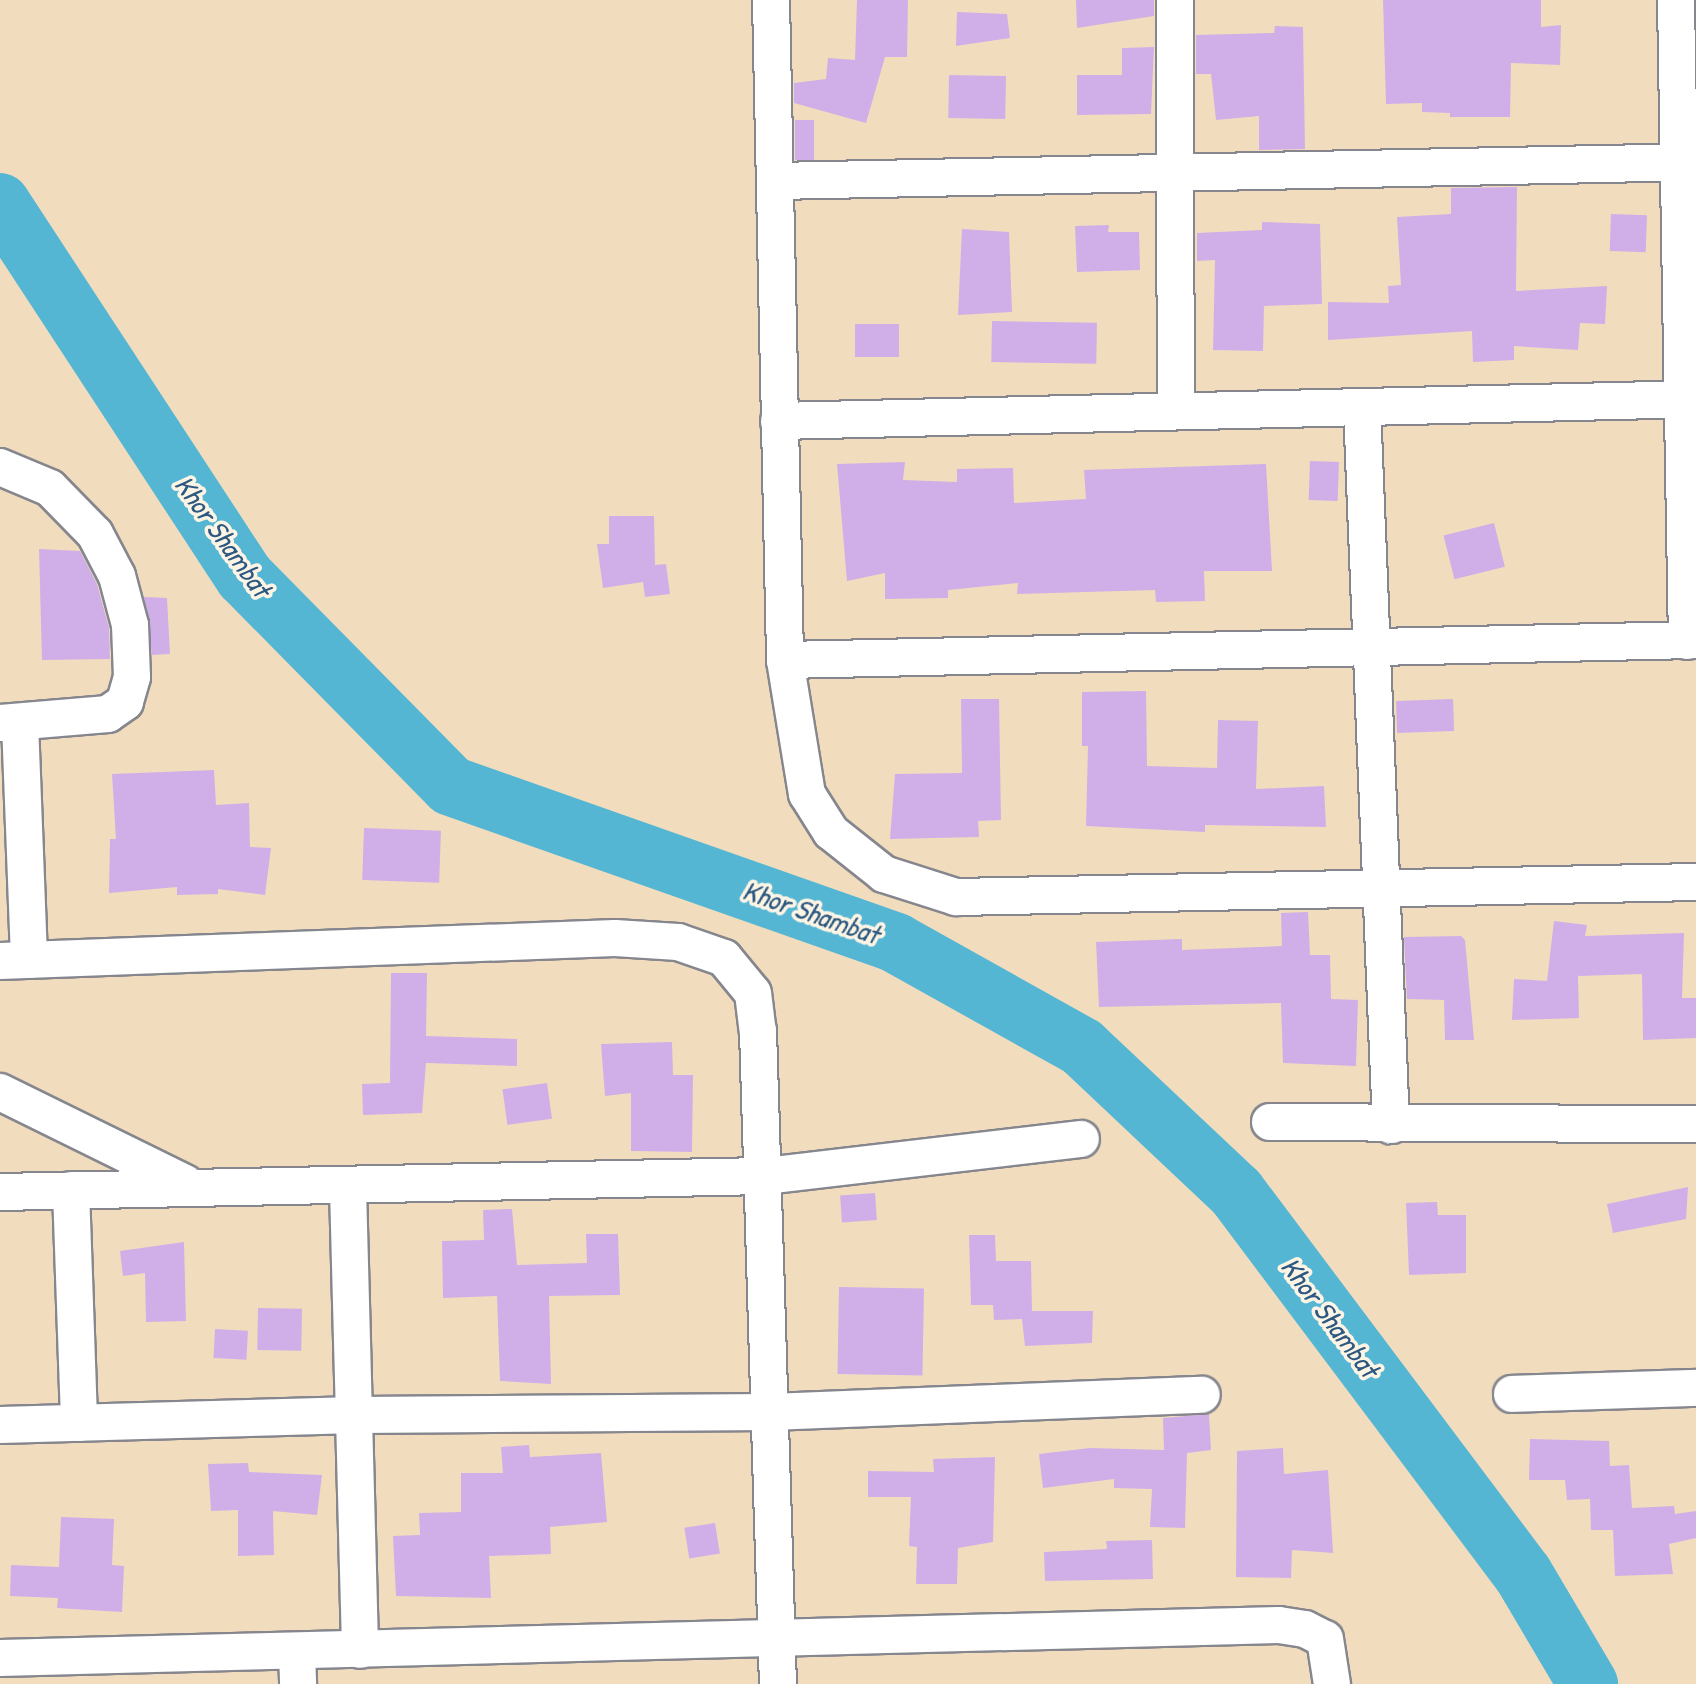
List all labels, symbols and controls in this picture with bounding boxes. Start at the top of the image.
water label: Khor Shambat [168,469,278,603]
water label: Khor Shambat [739,873,883,951]
water label: Khor Shambat [1274,1250,1386,1384]

